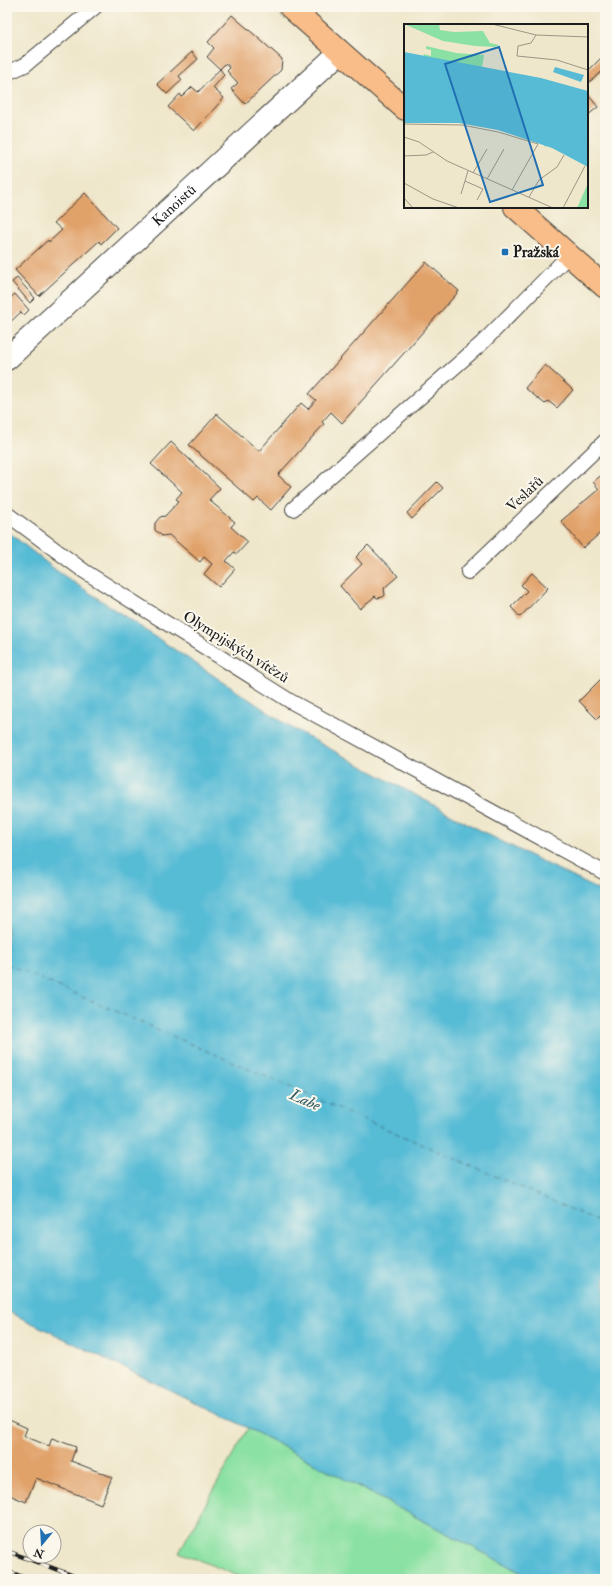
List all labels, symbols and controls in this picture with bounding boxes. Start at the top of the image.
inset map [404,24,588,208]
street label: Kanoistů [148,180,200,230]
place label: Pražská [513,243,560,262]
marker: Pražská [500,247,510,257]
street label: Veslařů [503,472,548,516]
street label: Olympijských vítězů [179,607,293,688]
water label: Labe [286,1084,324,1116]
north arrow [22,1524,62,1564]
text: N [31,1545,47,1561]

